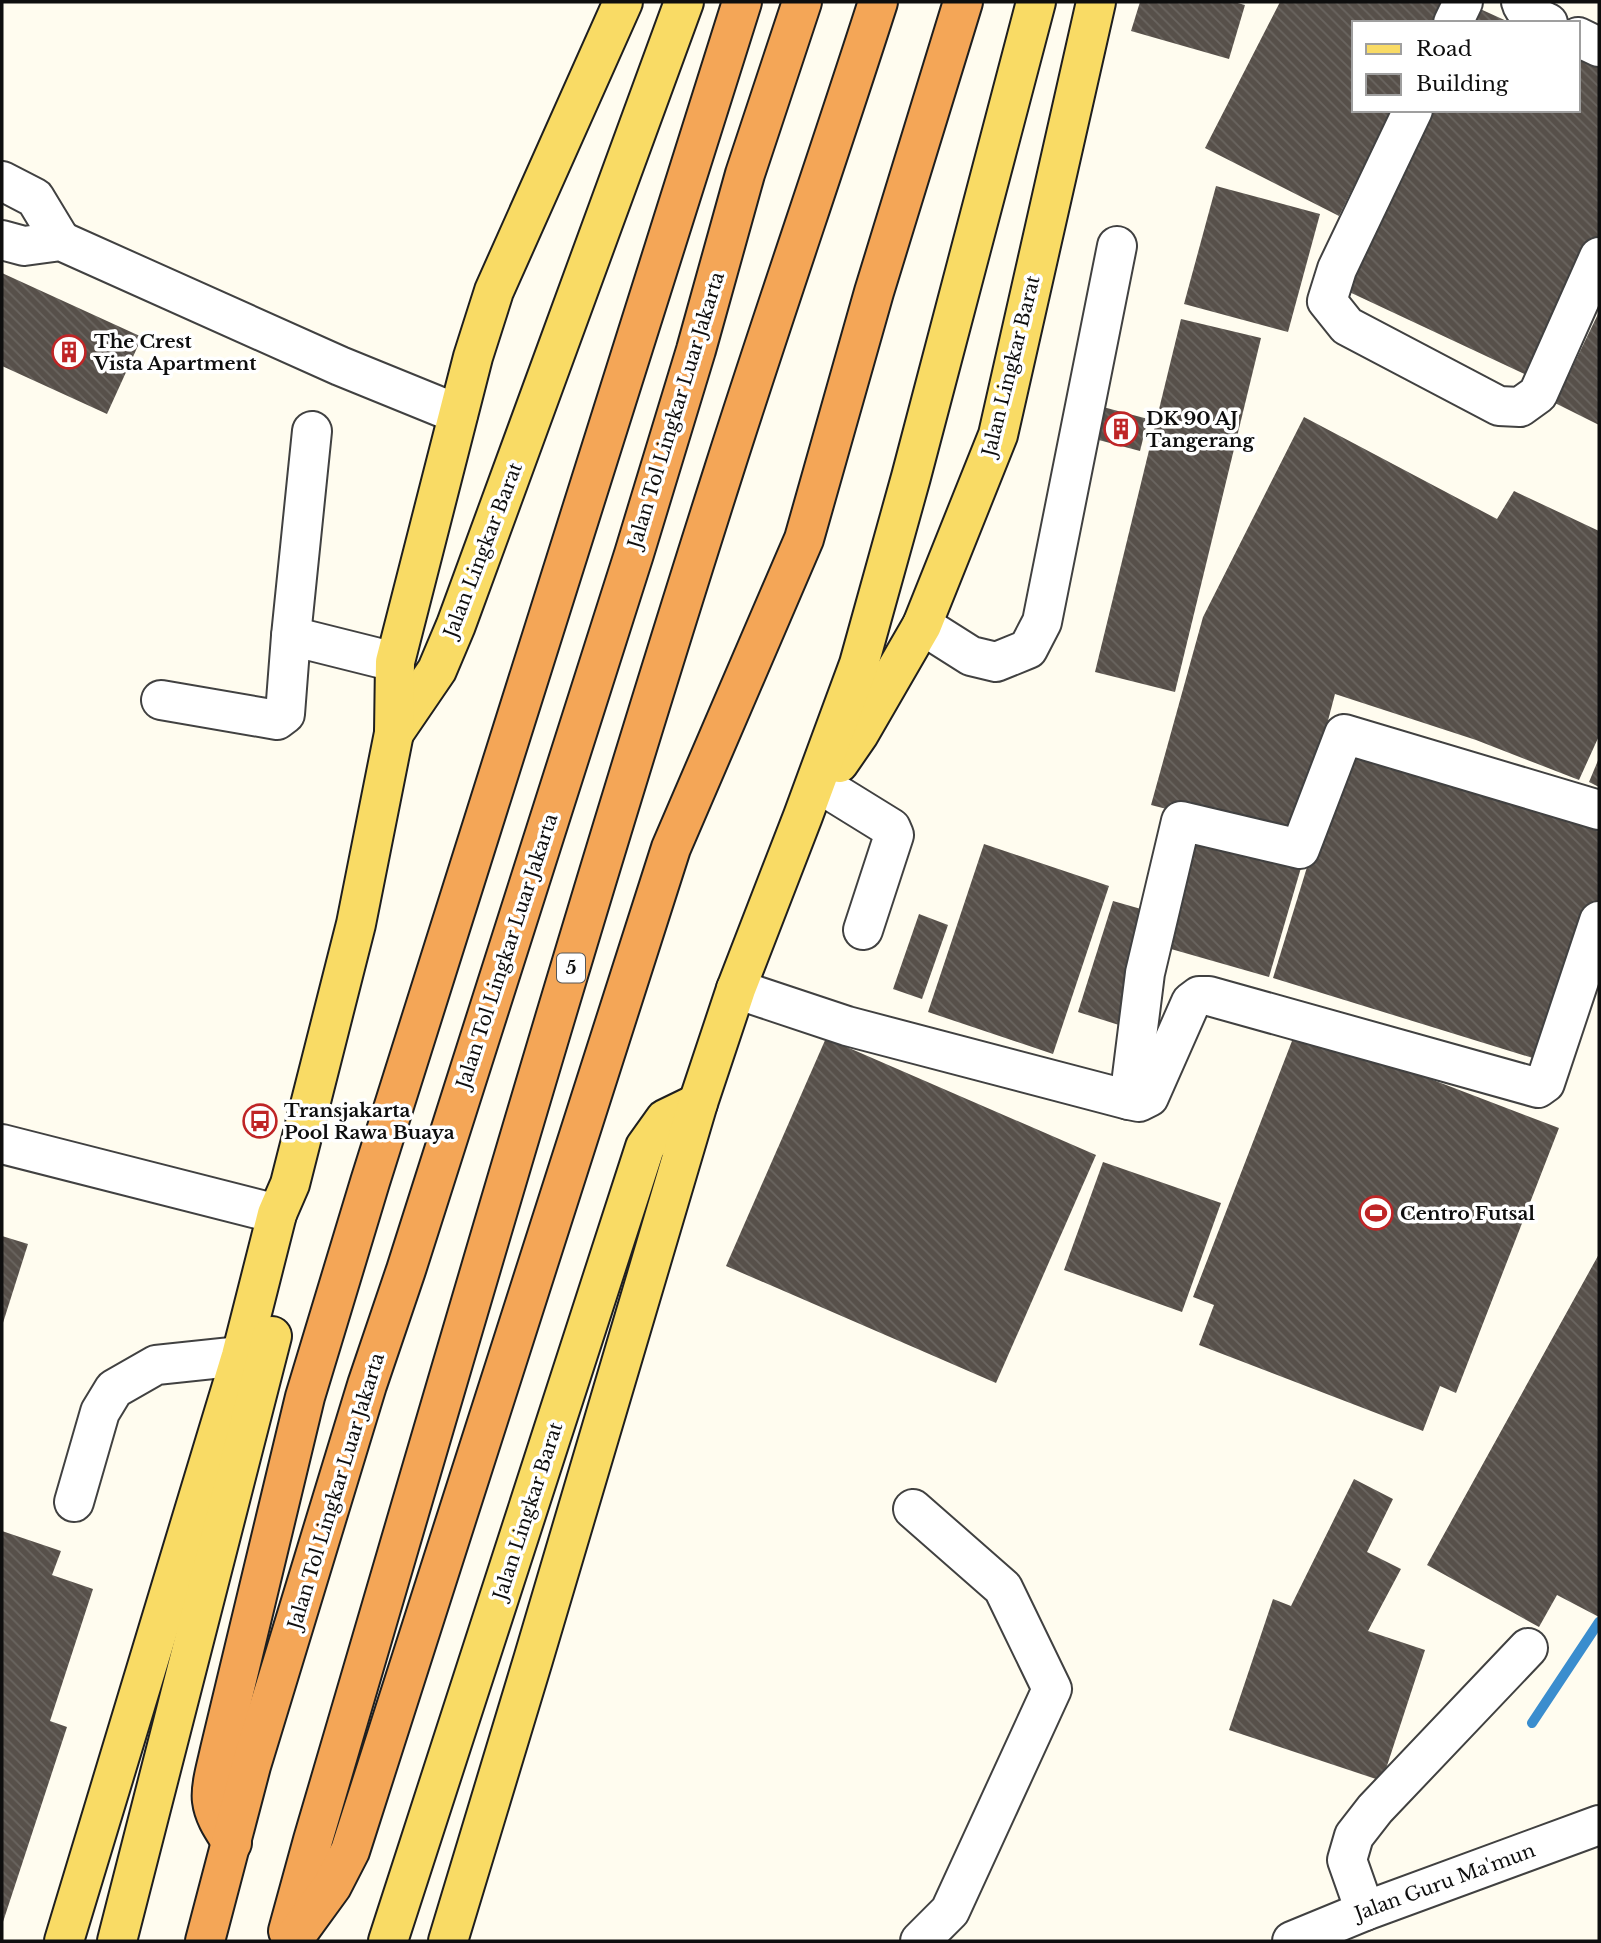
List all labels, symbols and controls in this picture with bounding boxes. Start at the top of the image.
legend [1352,21,1580,112]
text: Road [1416,36,1472,62]
text: Building [1416,71,1509,97]
street label: Jalan Tol Lingkar Luar Jakarta [622,269,729,554]
street label: Jalan Lingkar Barat [977,272,1045,462]
place label: The Crest Vista Apartment [93,330,257,375]
building icon: The Crest Vista Apartment [50,333,88,371]
place label: DK 90 AJ Tangerang [1146,407,1256,452]
building icon: DK 90 AJ Tangerang [1102,410,1140,448]
street label: Jalan Lingkar Barat [438,459,527,644]
street label: Jalan Tol Lingkar Luar Jakarta [451,810,563,1094]
road number: 5 [557,953,585,982]
place label: Transjakarta Pool Rawa Buaya [284,1099,455,1144]
bus stop icon: Transjakarta Pool Rawa Buaya [241,1102,279,1140]
sports icon: Centro Futsal [1357,1194,1395,1232]
place label: Centro Futsal [1400,1202,1535,1225]
street label: Jalan Tol Lingkar Luar Jakarta [282,1350,389,1635]
street label: Jalan Lingkar Barat [487,1418,568,1606]
street label: Jalan Guru Ma'mun [1349,1839,1538,1926]

